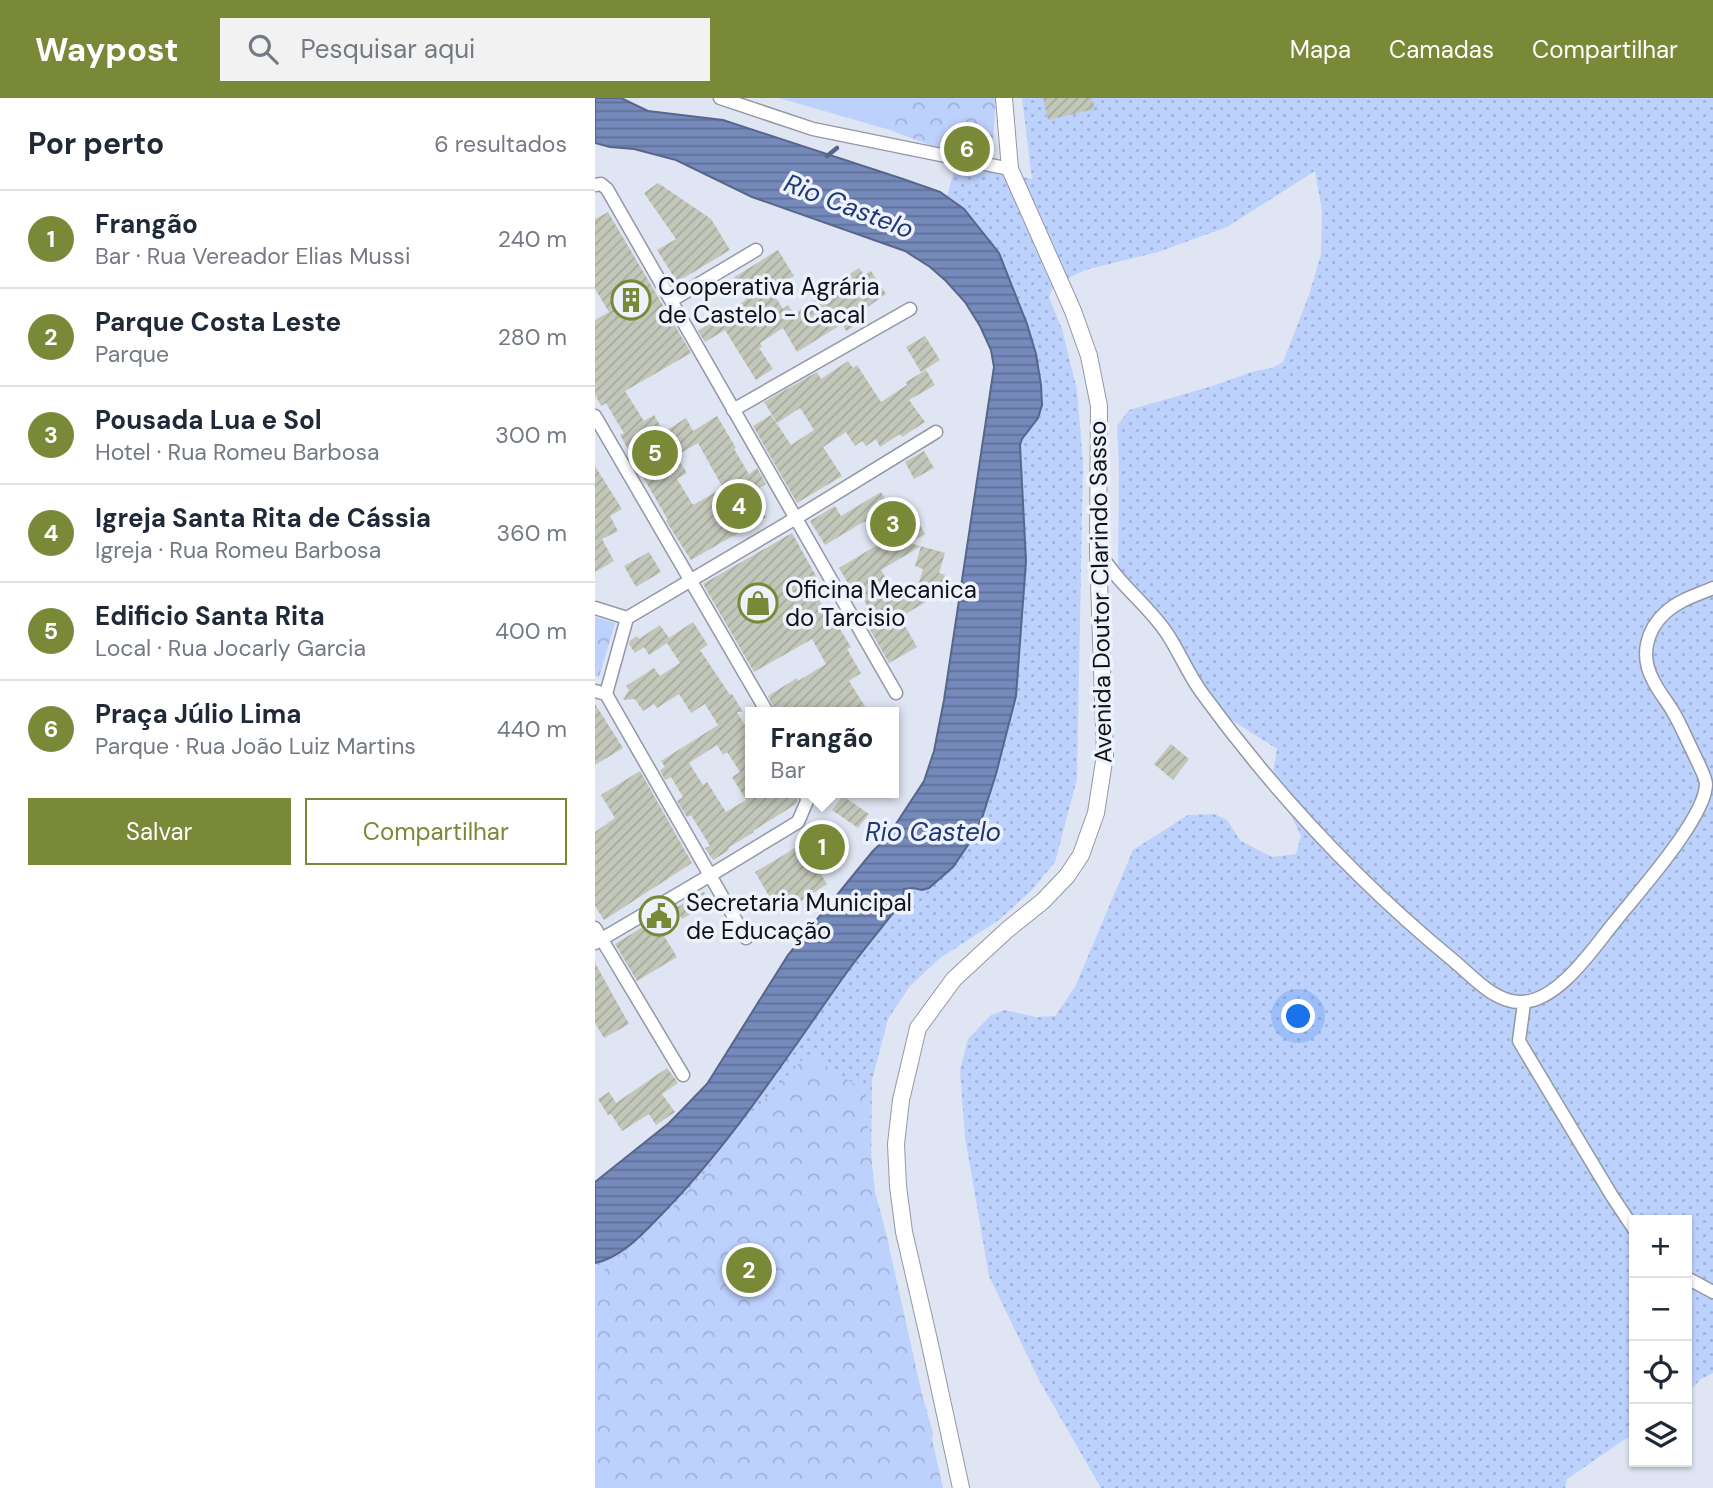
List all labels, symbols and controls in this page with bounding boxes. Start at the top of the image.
search box [220,18,710,81]
text: Waypost [35,28,178,71]
icon: search [244,30,282,68]
text: Pesquisar aqui [300,32,475,66]
text: Mapa [1290,34,1351,65]
text: Camadas [1389,34,1494,65]
text: Compartilhar [1532,34,1678,65]
pin: 6 [944,123,990,175]
text: Por perto [28,124,164,163]
text: 6 resultados [434,129,567,159]
water label: Rio Castelo [779,166,919,246]
text: Frangão [95,207,198,241]
text: 1 [47,224,55,254]
text: 240 m [498,224,567,254]
text: Bar · Rua Vereador Elias Mussi [95,241,410,271]
place label: Cooperativa Agrária de Castelo - Cacal [658,271,880,330]
building icon: Cooperativa Agrária de Castelo - Cacal [610,279,652,321]
text: Parque Costa Leste [95,305,341,339]
text: 2 [44,322,58,352]
text: 280 m [498,322,567,352]
text: Parque [95,339,169,369]
text: Pousada Lua e Sol [95,403,322,437]
text: 3 [44,420,58,450]
text: 300 m [495,420,567,450]
street label: Avenida Doutor Clarindo Sasso [1082,421,1118,763]
pin: 5 [632,427,678,479]
text: Hotel · Rua Romeu Barbosa [95,437,379,467]
pin: 4 [716,480,762,532]
pin: 3 [870,498,916,550]
text: Igreja Santa Rita de Cássia [95,501,431,535]
text: 4 [44,518,58,548]
text: 360 m [497,518,567,548]
text: Igreja · Rua Romeu Barbosa [95,535,381,565]
place label: Oficina Mecanica do Tarcisio [785,574,977,633]
shop icon: Oficina Mecanica do Tarcisio [737,582,779,624]
text: Edificio Santa Rita [95,599,325,633]
text: 5 [44,616,58,646]
text: 400 m [495,616,567,646]
text: Local · Rua Jocarly Garcia [95,633,366,663]
text: Praça Júlio Lima [95,697,301,731]
popup [745,707,899,798]
text: 6 [44,714,58,744]
text: 440 m [497,714,567,744]
text: Frangão [771,721,873,755]
text: Parque · Rua João Luiz Martins [95,731,416,761]
text: Bar [771,755,805,785]
button: Salvar [28,798,291,865]
button: Compartilhar [305,798,567,865]
water label: Rio Castelo [865,815,1001,849]
pin: 1 [799,821,845,873]
place label: Secretaria Municipal de Educação [686,887,912,946]
public building icon: Secretaria Municipal de Educação [638,895,680,937]
your location [1281,999,1315,1033]
map controls [1629,1215,1692,1467]
button: + [1629,1215,1692,1278]
pin: 2 [726,1244,772,1296]
button: − [1629,1278,1692,1341]
button: locate [1629,1341,1692,1404]
button: layers [1629,1404,1692,1467]

